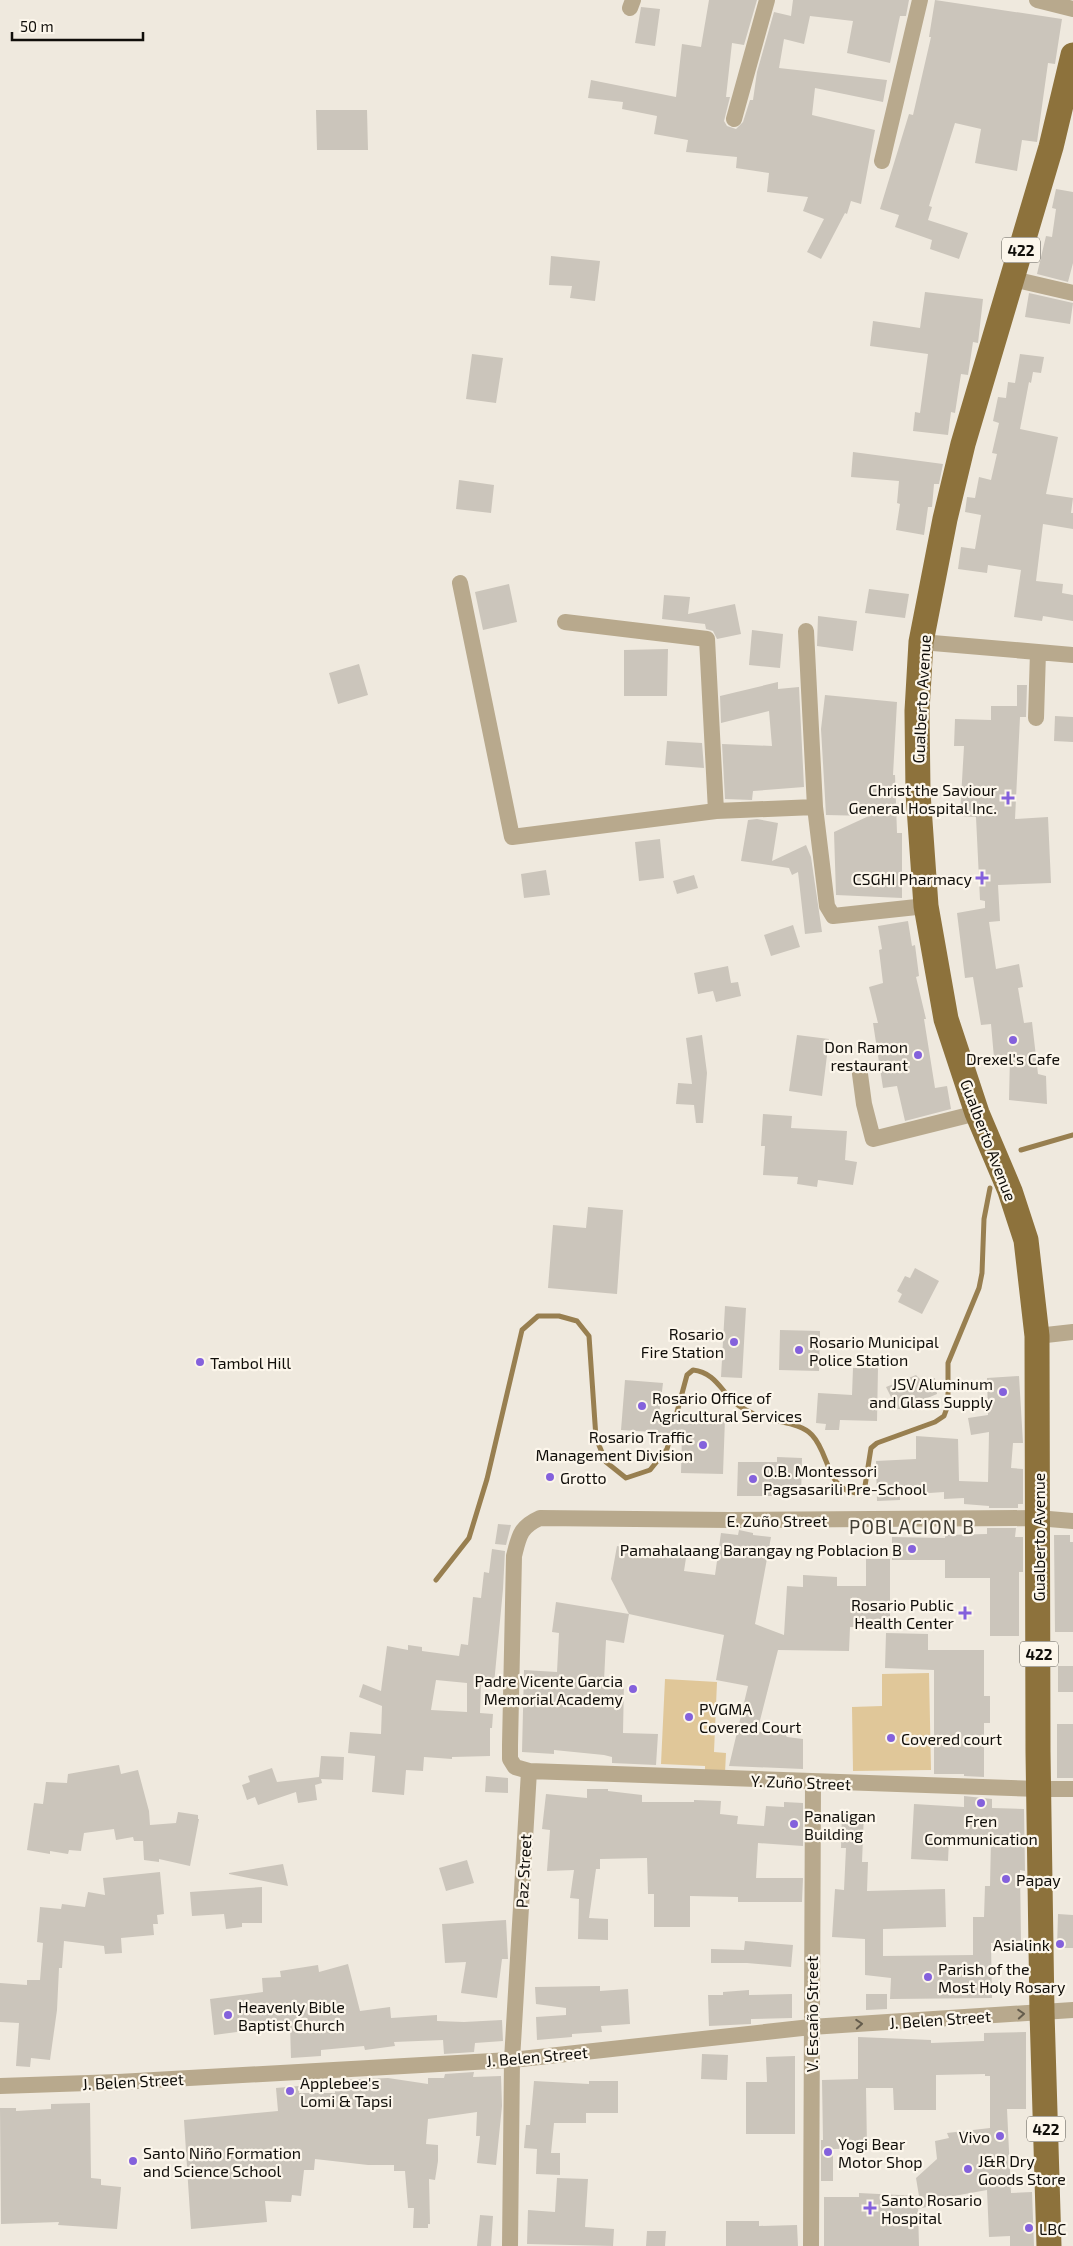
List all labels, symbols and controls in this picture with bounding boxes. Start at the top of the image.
scale bar [12,10,144,42]
text: 50 m [20,17,54,35]
road number: 422 [1002,238,1040,262]
street label: Gualberto Avenue [908,634,934,764]
place label: Christ the Saviour General Hospital Inc. [848,780,998,817]
marker: Christ the Saviour General Hospital Inc. [1001,791,1015,805]
place label: CSGHI Pharmacy [852,869,973,888]
marker: CSGHI Pharmacy [976,872,988,884]
marker: Drexel's Cafe [1007,1034,1019,1046]
place label: Don Ramon restaurant [824,1037,908,1074]
marker: Don Ramon restaurant [912,1049,924,1061]
place label: Drexel's Cafe [966,1049,1060,1068]
street label: Gualberto Avenue [957,1076,1021,1204]
place label: Rosario Fire Station [641,1324,724,1361]
place label: Rosario Municipal Police Station [809,1332,939,1369]
marker: Rosario Fire Station [728,1336,740,1348]
marker: Rosario Municipal Police Station [793,1344,805,1356]
place label: Tambol Hill [210,1353,291,1372]
marker: Tambol Hill [194,1356,206,1368]
place label: JSV Aluminum and Glass Supply [869,1374,994,1411]
marker: JSV Aluminum and Glass Supply [997,1386,1009,1398]
place label: Rosario Office of Agricultural Services [652,1388,802,1425]
marker: Rosario Office of Agricultural Services [636,1400,648,1412]
place label: Rosario Traffic Management Division [536,1427,693,1464]
marker: Rosario Traffic Management Division [697,1439,709,1451]
place label: O.B. Montessori Pagsasarili Pre-School [763,1461,927,1498]
place label: Grotto [560,1468,607,1487]
marker: Grotto [544,1471,556,1483]
marker: O.B. Montessori Pagsasarili Pre-School [747,1473,759,1485]
street label: Gualberto Avenue [1029,1473,1048,1601]
street label: E. Zuño Street [727,1511,827,1530]
district label: POBLACION B [849,1515,975,1538]
place label: Pamahalaang Barangay ng Poblacion B [620,1540,902,1559]
marker: Pamahalaang Barangay ng Poblacion B [906,1543,918,1555]
place label: Rosario Public Health Center [851,1595,955,1632]
marker: Rosario Public Health Center [958,1606,972,1620]
road number: 422 [1020,1642,1058,1666]
place label: Padre Vicente Garcia Memorial Academy [475,1671,624,1708]
marker: Padre Vicente Garcia Memorial Academy [627,1683,639,1695]
place label: PVGMA Covered Court [699,1699,801,1736]
marker: PVGMA Covered Court [683,1711,695,1723]
place label: Covered court [901,1729,1002,1748]
marker: Covered court [885,1732,897,1744]
street label: Y. Zuño Street [751,1771,851,1793]
marker: Fren Communication [975,1797,987,1809]
place label: Panaligan Building [804,1806,876,1843]
place label: Fren Communication [924,1811,1038,1848]
marker: Panaligan Building [788,1818,800,1830]
street label: Paz Street [512,1833,534,1909]
place label: Papay [1016,1870,1061,1889]
marker: Papay [1000,1873,1012,1885]
place label: Asialink [993,1935,1050,1954]
marker: Asialink [1054,1938,1066,1950]
street label: V. Escaño Street [802,1956,821,2072]
place label: Parish of the Most Holy Rosary [938,1959,1066,1996]
marker: Parish of the Most Holy Rosary [922,1971,934,1983]
place label: Heavenly Bible Baptist Church [238,1997,345,2034]
street label: J. Belen Street [889,2006,991,2032]
one-way arrow [1018,2008,1026,2019]
marker: Heavenly Bible Baptist Church [222,2009,234,2021]
one-way arrow [856,2018,864,2029]
street label: J. Belen Street [485,2042,589,2070]
street label: J. Belen Street [82,2069,184,2093]
place label: Applebee's Lomi & Tapsi [300,2073,392,2110]
marker: Applebee's Lomi & Tapsi [284,2085,296,2097]
road number: 422 [1027,2116,1065,2142]
place label: Vivo [959,2127,990,2146]
marker: Vivo [994,2130,1006,2142]
place label: Yogi Bear Motor Shop [838,2134,923,2171]
place label: Santo Niño Formation and Science School [143,2143,301,2180]
marker: Yogi Bear Motor Shop [822,2146,834,2158]
place label: J&R Dry Goods Store [978,2151,1066,2188]
marker: Santo Niño Formation and Science School [127,2155,139,2167]
marker: J&R Dry Goods Store [962,2163,974,2175]
place label: Santo Rosario Hospital [881,2190,982,2227]
marker: Santo Rosario Hospital [863,2201,877,2215]
place label: LBC [1039,2219,1066,2238]
marker: LBC [1023,2222,1035,2234]

